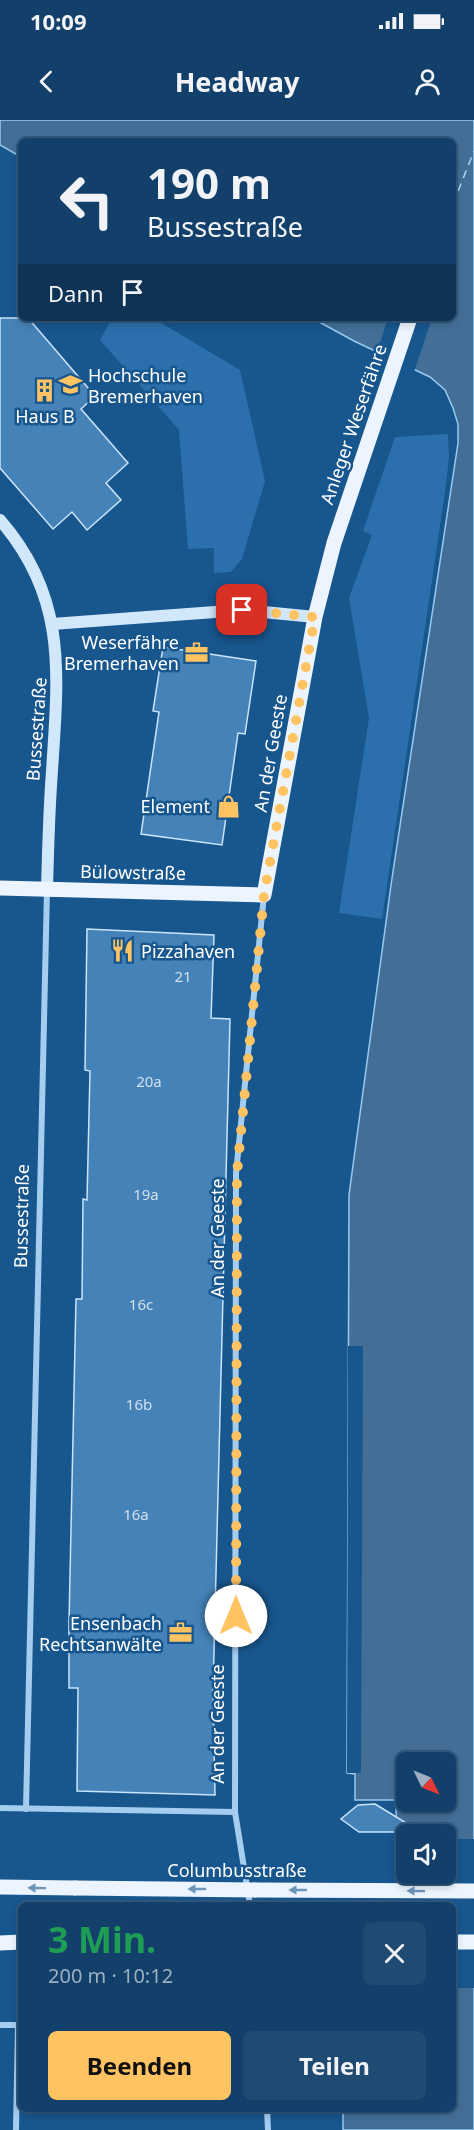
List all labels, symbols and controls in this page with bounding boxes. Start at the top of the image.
text: 10:09 [30,6,87,36]
text: Headway [175,63,299,100]
icon: back [30,65,63,98]
icon: person [411,65,444,98]
text: 190 m [147,154,271,211]
icon: left [48,162,126,240]
text: Bussestraße [147,208,303,245]
icon: arrive [116,276,149,309]
text: Dann [48,278,104,308]
street label: Anleger Weserfähre [314,341,392,507]
place label: Hochschule Bremerhaven [88,363,203,408]
school or university icon: Hochschule Bremerhaven [57,372,83,398]
building icon: Haus B [32,377,58,403]
place label: Haus B [15,404,75,428]
pin [216,584,267,635]
icon: arrive [225,593,258,626]
place label: Weserfähre Bremerhaven [64,630,179,675]
office icon: Weserfähre Bremerhaven [184,639,210,665]
street label: Bussestraße [20,676,52,782]
street label: An der Geeste [248,692,292,814]
shop icon: Element [215,793,241,819]
place label: Element [141,794,210,818]
street label: Bülowstraße [80,859,186,885]
restaurant icon: Pizzahaven [110,938,136,964]
place label: Pizzahaven [141,939,235,963]
house number: 21 [174,966,192,986]
house number: 20a [136,1071,162,1091]
street label: Bussestraße [8,1164,34,1268]
street label: An der Geeste [205,1178,229,1298]
house number: 19a [133,1184,159,1204]
house number: 16c [129,1294,153,1314]
house number: 16b [126,1394,152,1414]
house number: 16a [123,1504,149,1524]
position arrow [204,1584,268,1648]
place label: Ensenbach Rechtsanwälte [39,1611,162,1656]
office icon: Ensenbach Rechtsanwälte [167,1620,193,1646]
street label: An der Geeste [205,1664,229,1784]
north arrow [396,1752,456,1812]
map controls [396,1752,456,1884]
button: sound [396,1824,456,1884]
street label: Columbusstraße [167,1858,307,1882]
one-way arrow [28,1883,47,1893]
one-way arrow [187,1884,206,1894]
one-way arrow [289,1885,308,1895]
one-way arrow [406,1886,425,1895]
text: 3 Min. [48,1915,156,1964]
button: close [363,1922,426,1985]
text: 200 m · 10:12 [48,1962,173,1989]
button: Beenden [48,2031,231,2100]
button: Teilen [243,2031,426,2100]

